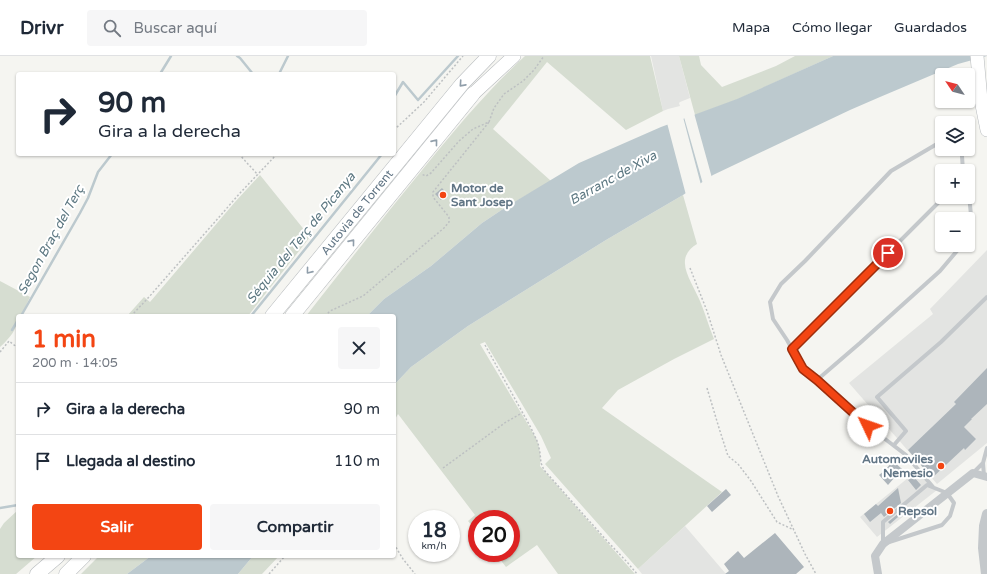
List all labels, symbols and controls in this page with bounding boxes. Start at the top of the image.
search box [87,10,367,46]
text: Drivr [20,17,63,39]
icon: search [101,17,123,39]
text: Buscar aquí [133,19,217,37]
text: Mapa [732,19,770,36]
text: Cómo llegar [792,19,872,36]
text: Guardados [894,19,967,36]
north arrow [935,68,975,108]
map controls [935,68,975,252]
one-way arrow [459,79,467,87]
text: 90 m [98,86,166,120]
icon: right [32,88,84,140]
button: layers [935,116,975,156]
text: Gira a la derecha [98,120,241,142]
one-way arrow [430,139,437,146]
water label: Barranc de Xiva [567,147,660,208]
button: + [935,164,975,204]
street label: Autovia de Torrent [318,167,396,258]
water label: Séquia del Terç de Picanya [243,169,359,307]
place label: Motor de Sant Josep [451,181,513,210]
water label: Segon Braç del Terç [14,182,88,298]
marker: Motor de Sant Josep [438,190,448,200]
button: − [935,212,975,252]
pin [871,236,905,270]
one-way arrow [348,240,355,247]
icon: arrive [877,242,899,264]
one-way arrow [306,267,313,274]
text: 1 min [32,325,96,354]
button: close [338,327,380,369]
text: 200 m · 14:05 [32,355,118,371]
icon: right [32,398,54,420]
text: Gira a la derecha [66,400,185,418]
text: 90 m [343,400,380,418]
position arrow [847,405,889,447]
icon: arrive [32,450,54,472]
text: Llegada al destino [66,452,195,470]
text: 110 m [334,452,380,470]
place label: Automoviles Nemesio [862,452,933,480]
marker: Automoviles Nemesio [936,461,946,471]
button: Salir [32,504,202,550]
button: Compartir [210,504,380,550]
place label: Repsol [898,504,937,519]
marker: Repsol [885,506,895,516]
speed limit sign: 20 [468,510,520,562]
text: 18 [421,519,447,543]
text: km/h [421,540,447,552]

